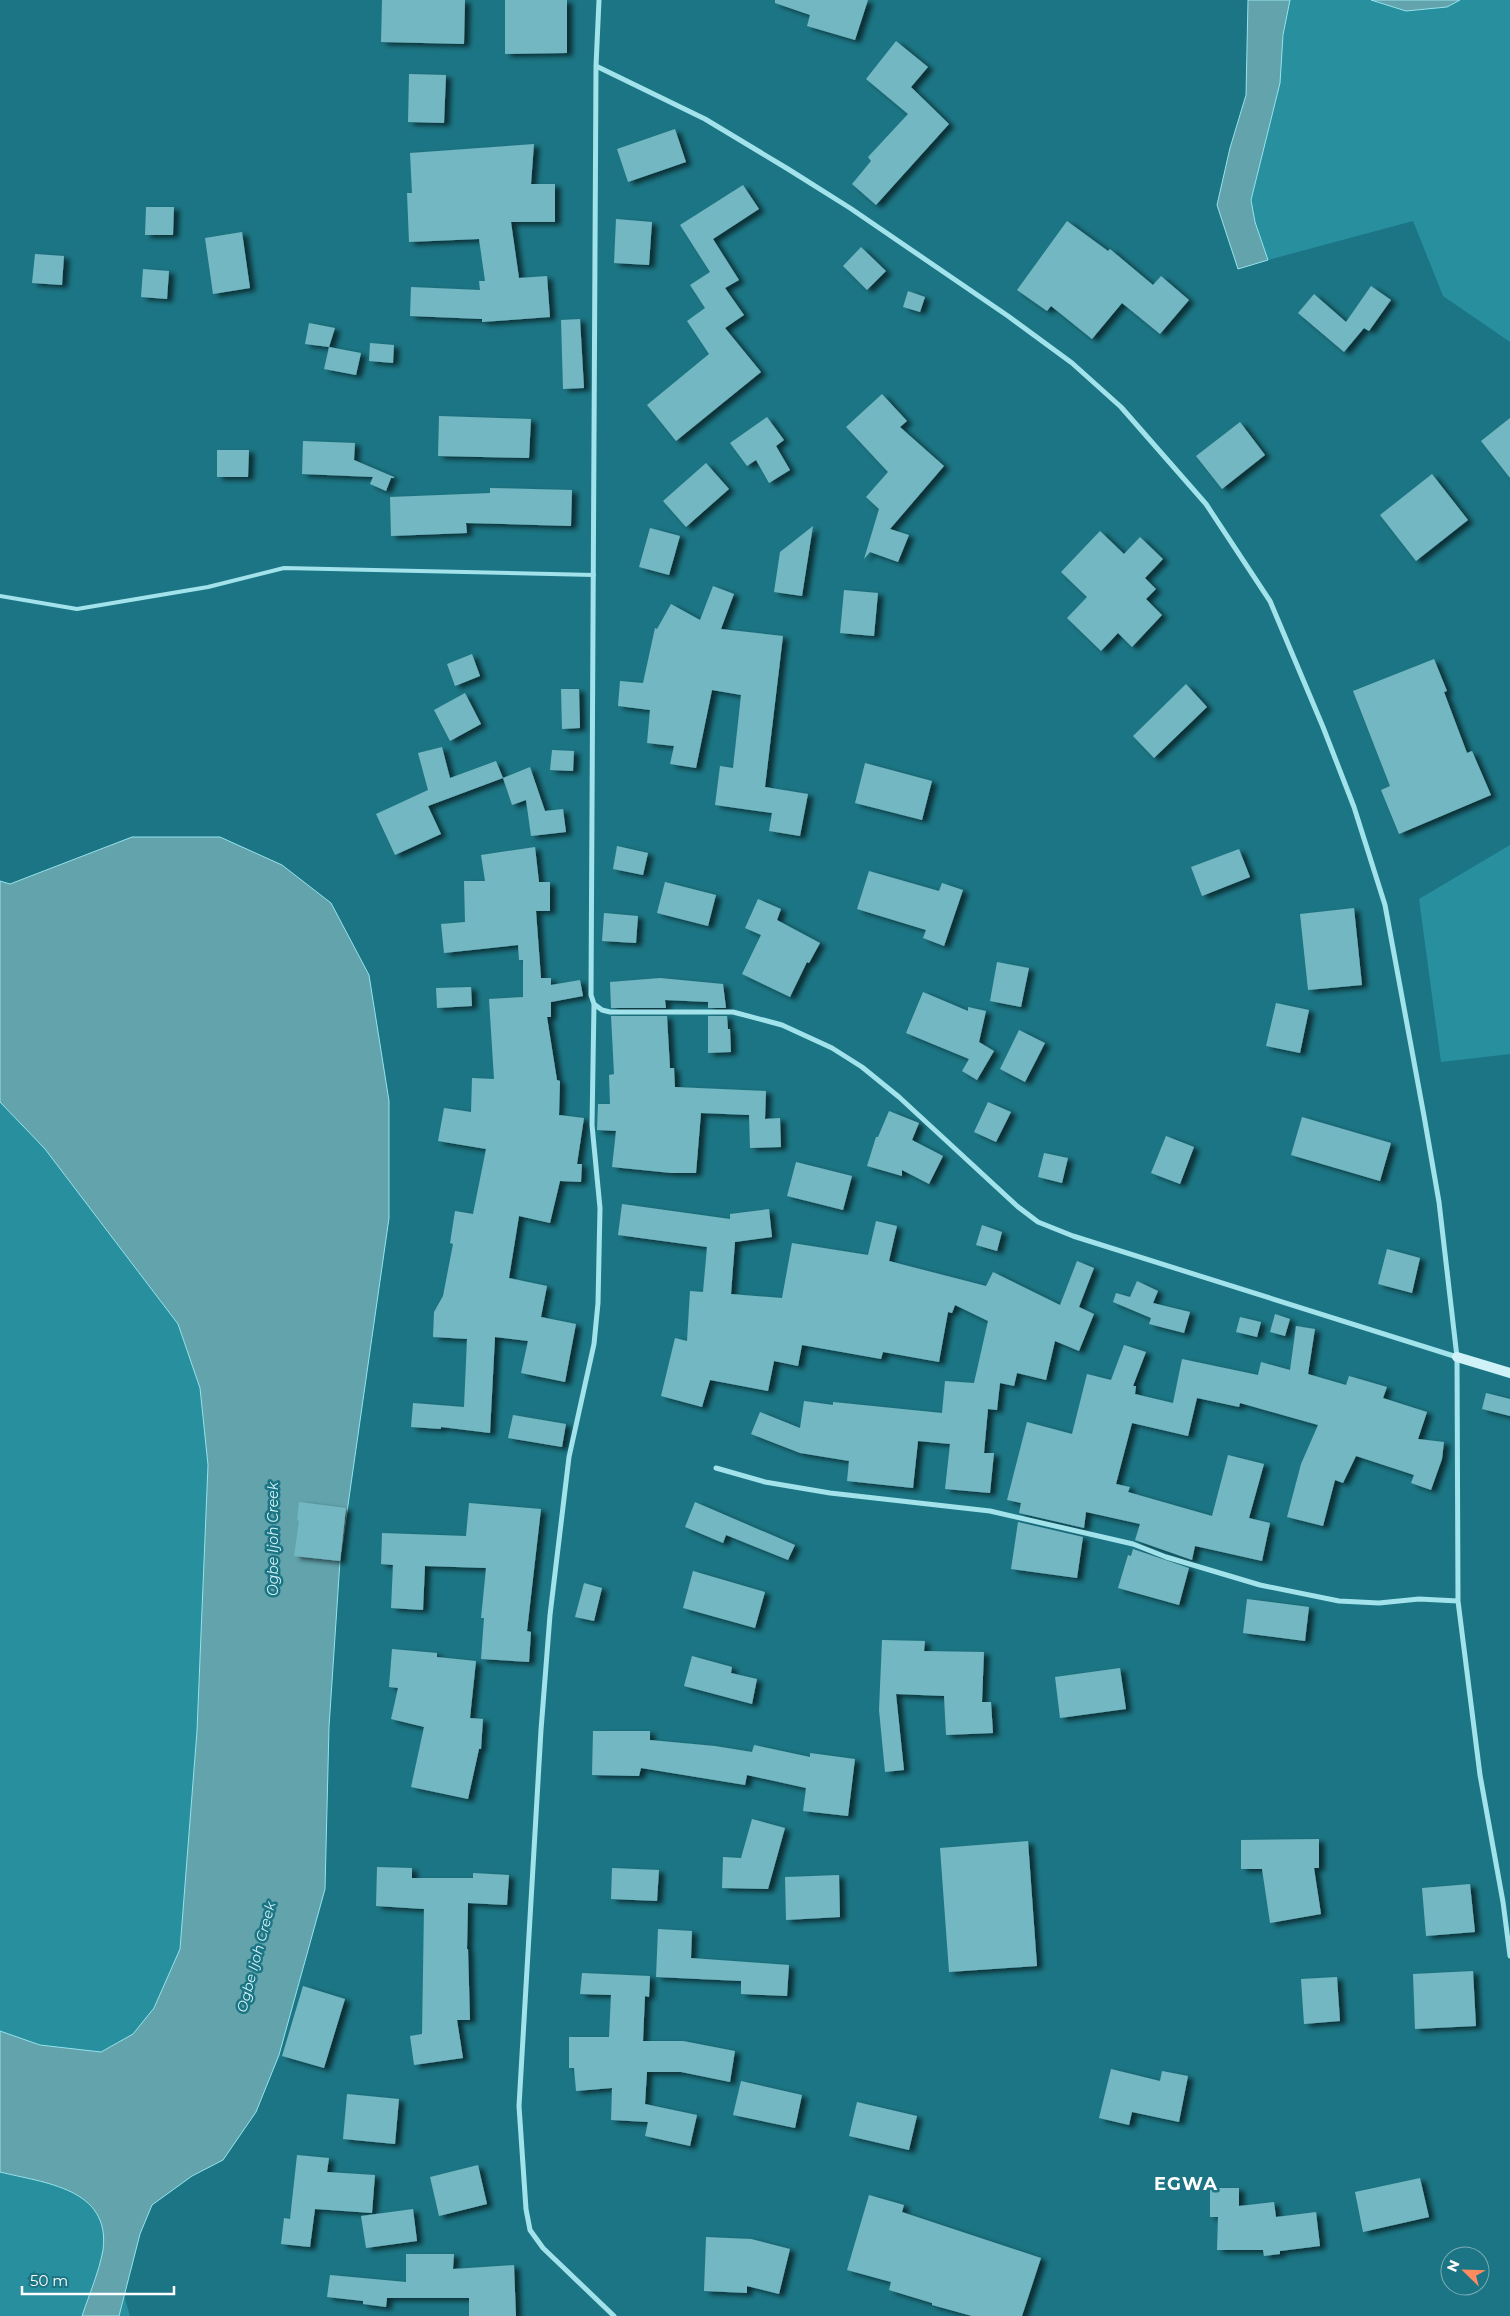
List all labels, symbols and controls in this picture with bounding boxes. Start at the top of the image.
water label: Ogbe Ijoh Creek [264,1481,282,1596]
water label: Ogbe Ijoh Creek [233,1899,280,2014]
district label: EGWA [1154,2173,1218,2195]
north arrow [1440,2246,1490,2296]
text: N [1443,2257,1464,2275]
scale bar [22,2264,175,2296]
text: 50 m [30,2271,68,2290]

